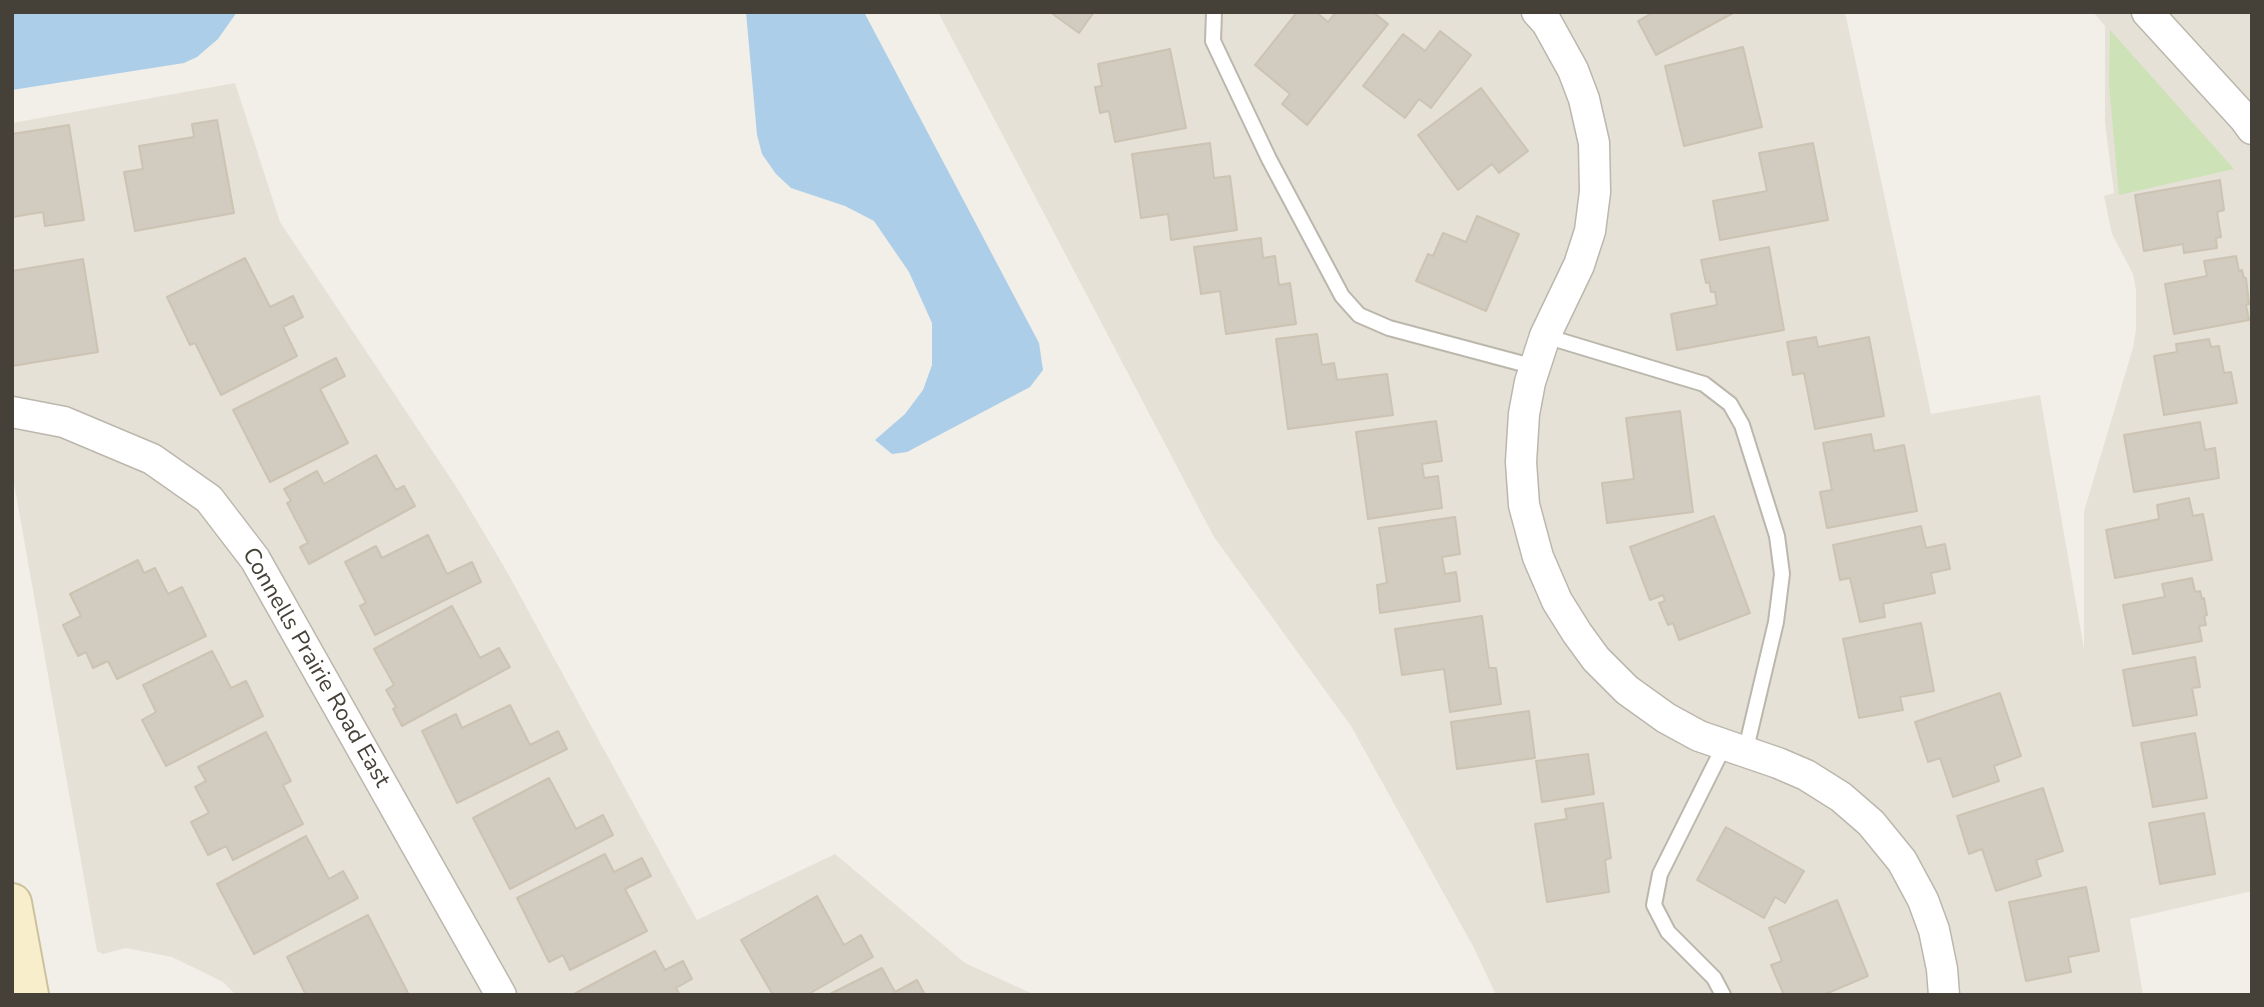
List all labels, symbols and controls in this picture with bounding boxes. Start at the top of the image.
street label: Connells Prairie Road East [235,543,395,793]

